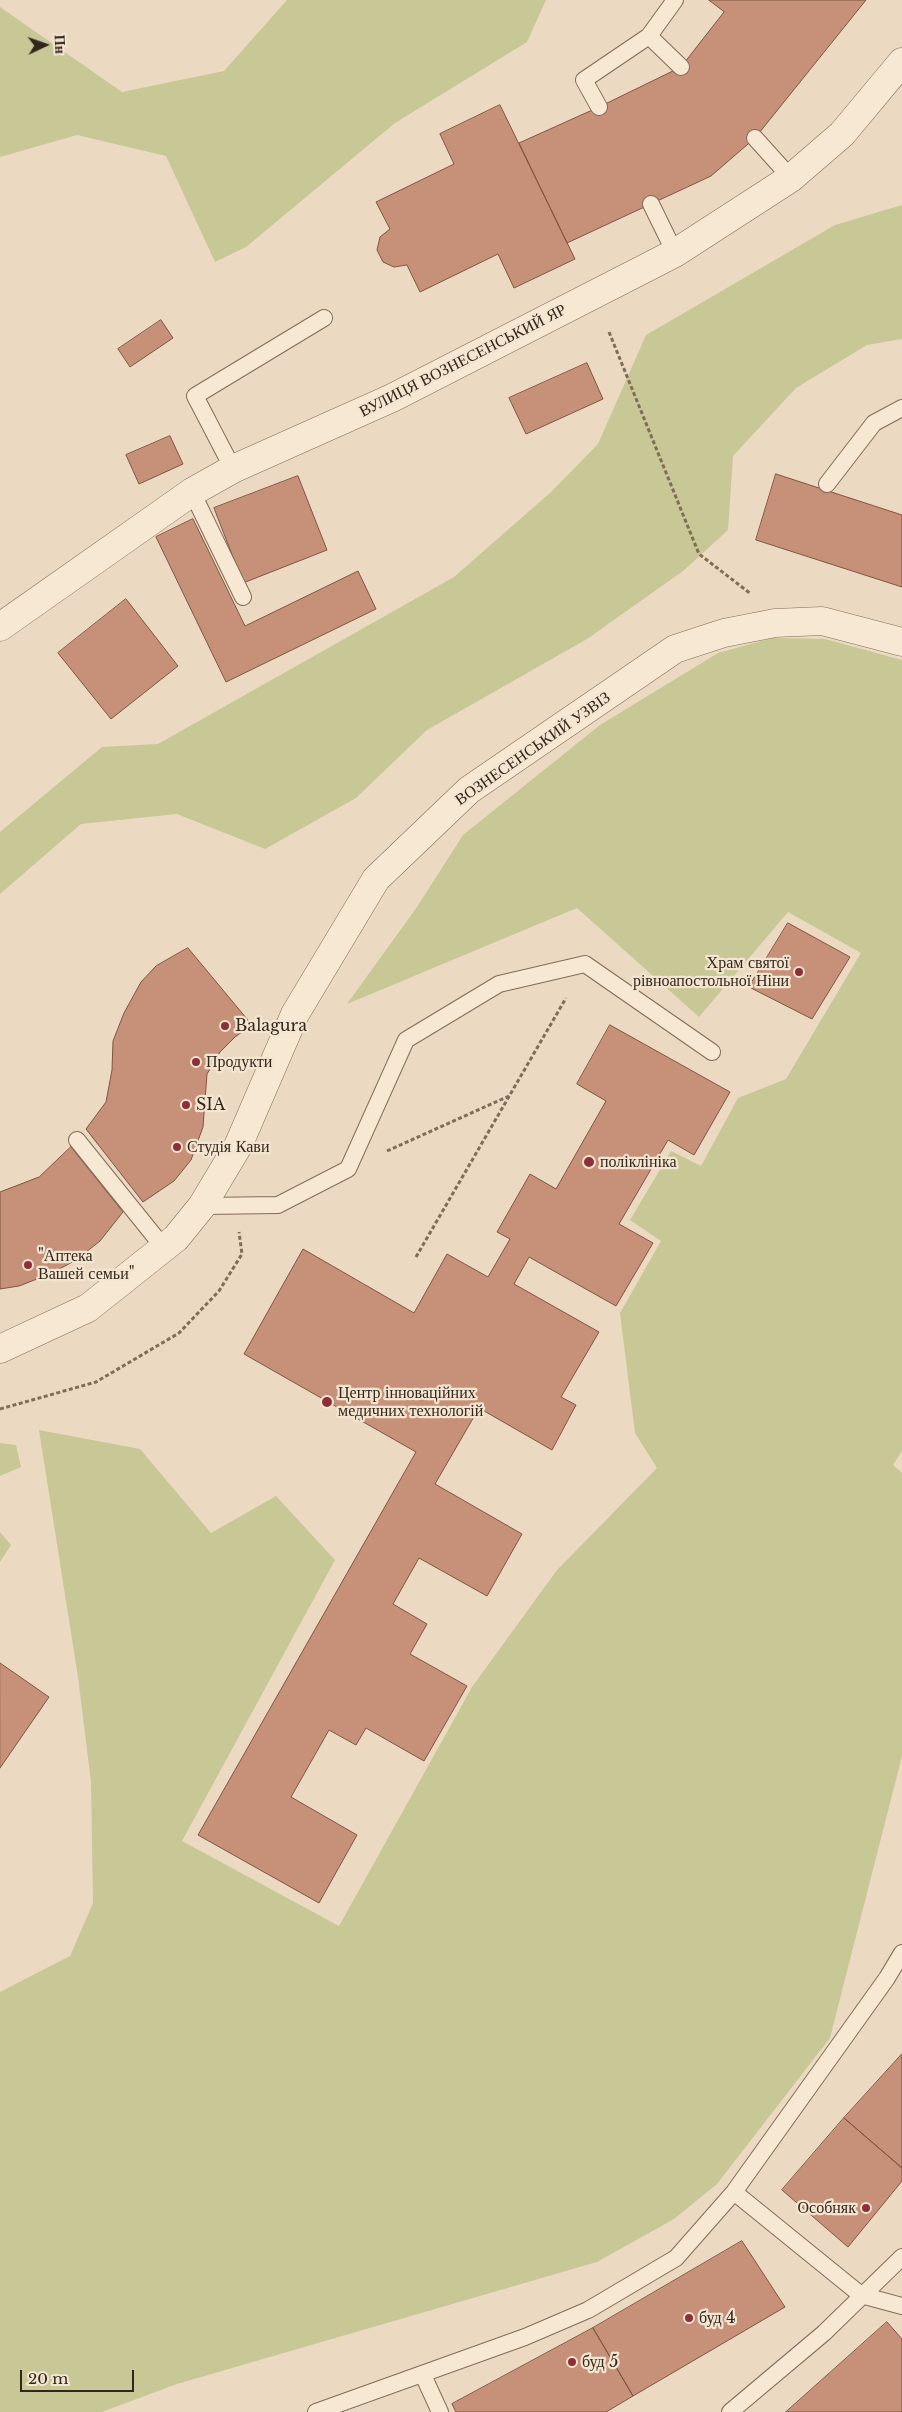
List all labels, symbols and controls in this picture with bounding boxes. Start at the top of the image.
north arrow [20,20,70,70]
text: Пн [50,34,69,54]
street label: ВУЛИЦЯ ВОЗНЕСЕНСЬКИЙ ЯР [356,300,570,422]
street label: ВОЗНЕСЕНСЬКИЙ УЗВІЗ [452,688,614,810]
place label: Храм святої рівноапостольної Ніни [633,953,789,991]
marker: Храм святої рівноапостольної Ніни [793,966,805,978]
place label: Balagura [235,1016,307,1036]
marker: Balagura [219,1020,231,1032]
place label: Продукти [206,1052,272,1072]
marker: Продукти [190,1056,202,1068]
place label: SIA [196,1095,225,1115]
marker: SIA [180,1099,192,1111]
place label: Студія Кави [187,1137,269,1157]
marker: Студія Кави [171,1141,183,1153]
place label: поліклініка [600,1152,677,1172]
marker: поліклініка [582,1155,596,1169]
place label: "Аптека Вашей семьи" [38,1246,135,1284]
marker: "Аптека Вашей семьи" [22,1259,34,1271]
place label: Центр інноваційних медичних технологій [338,1383,483,1421]
marker: Центр інноваційних медичних технологій [320,1395,334,1409]
place label: Особняк [798,2198,856,2218]
marker: Особняк [860,2202,872,2214]
place label: буд 4 [699,2308,736,2328]
marker: буд 4 [683,2312,695,2324]
place label: буд 5 [582,2352,618,2372]
marker: буд 5 [566,2356,578,2368]
scale bar [22,2360,136,2392]
text: 20 m [28,2369,68,2388]

